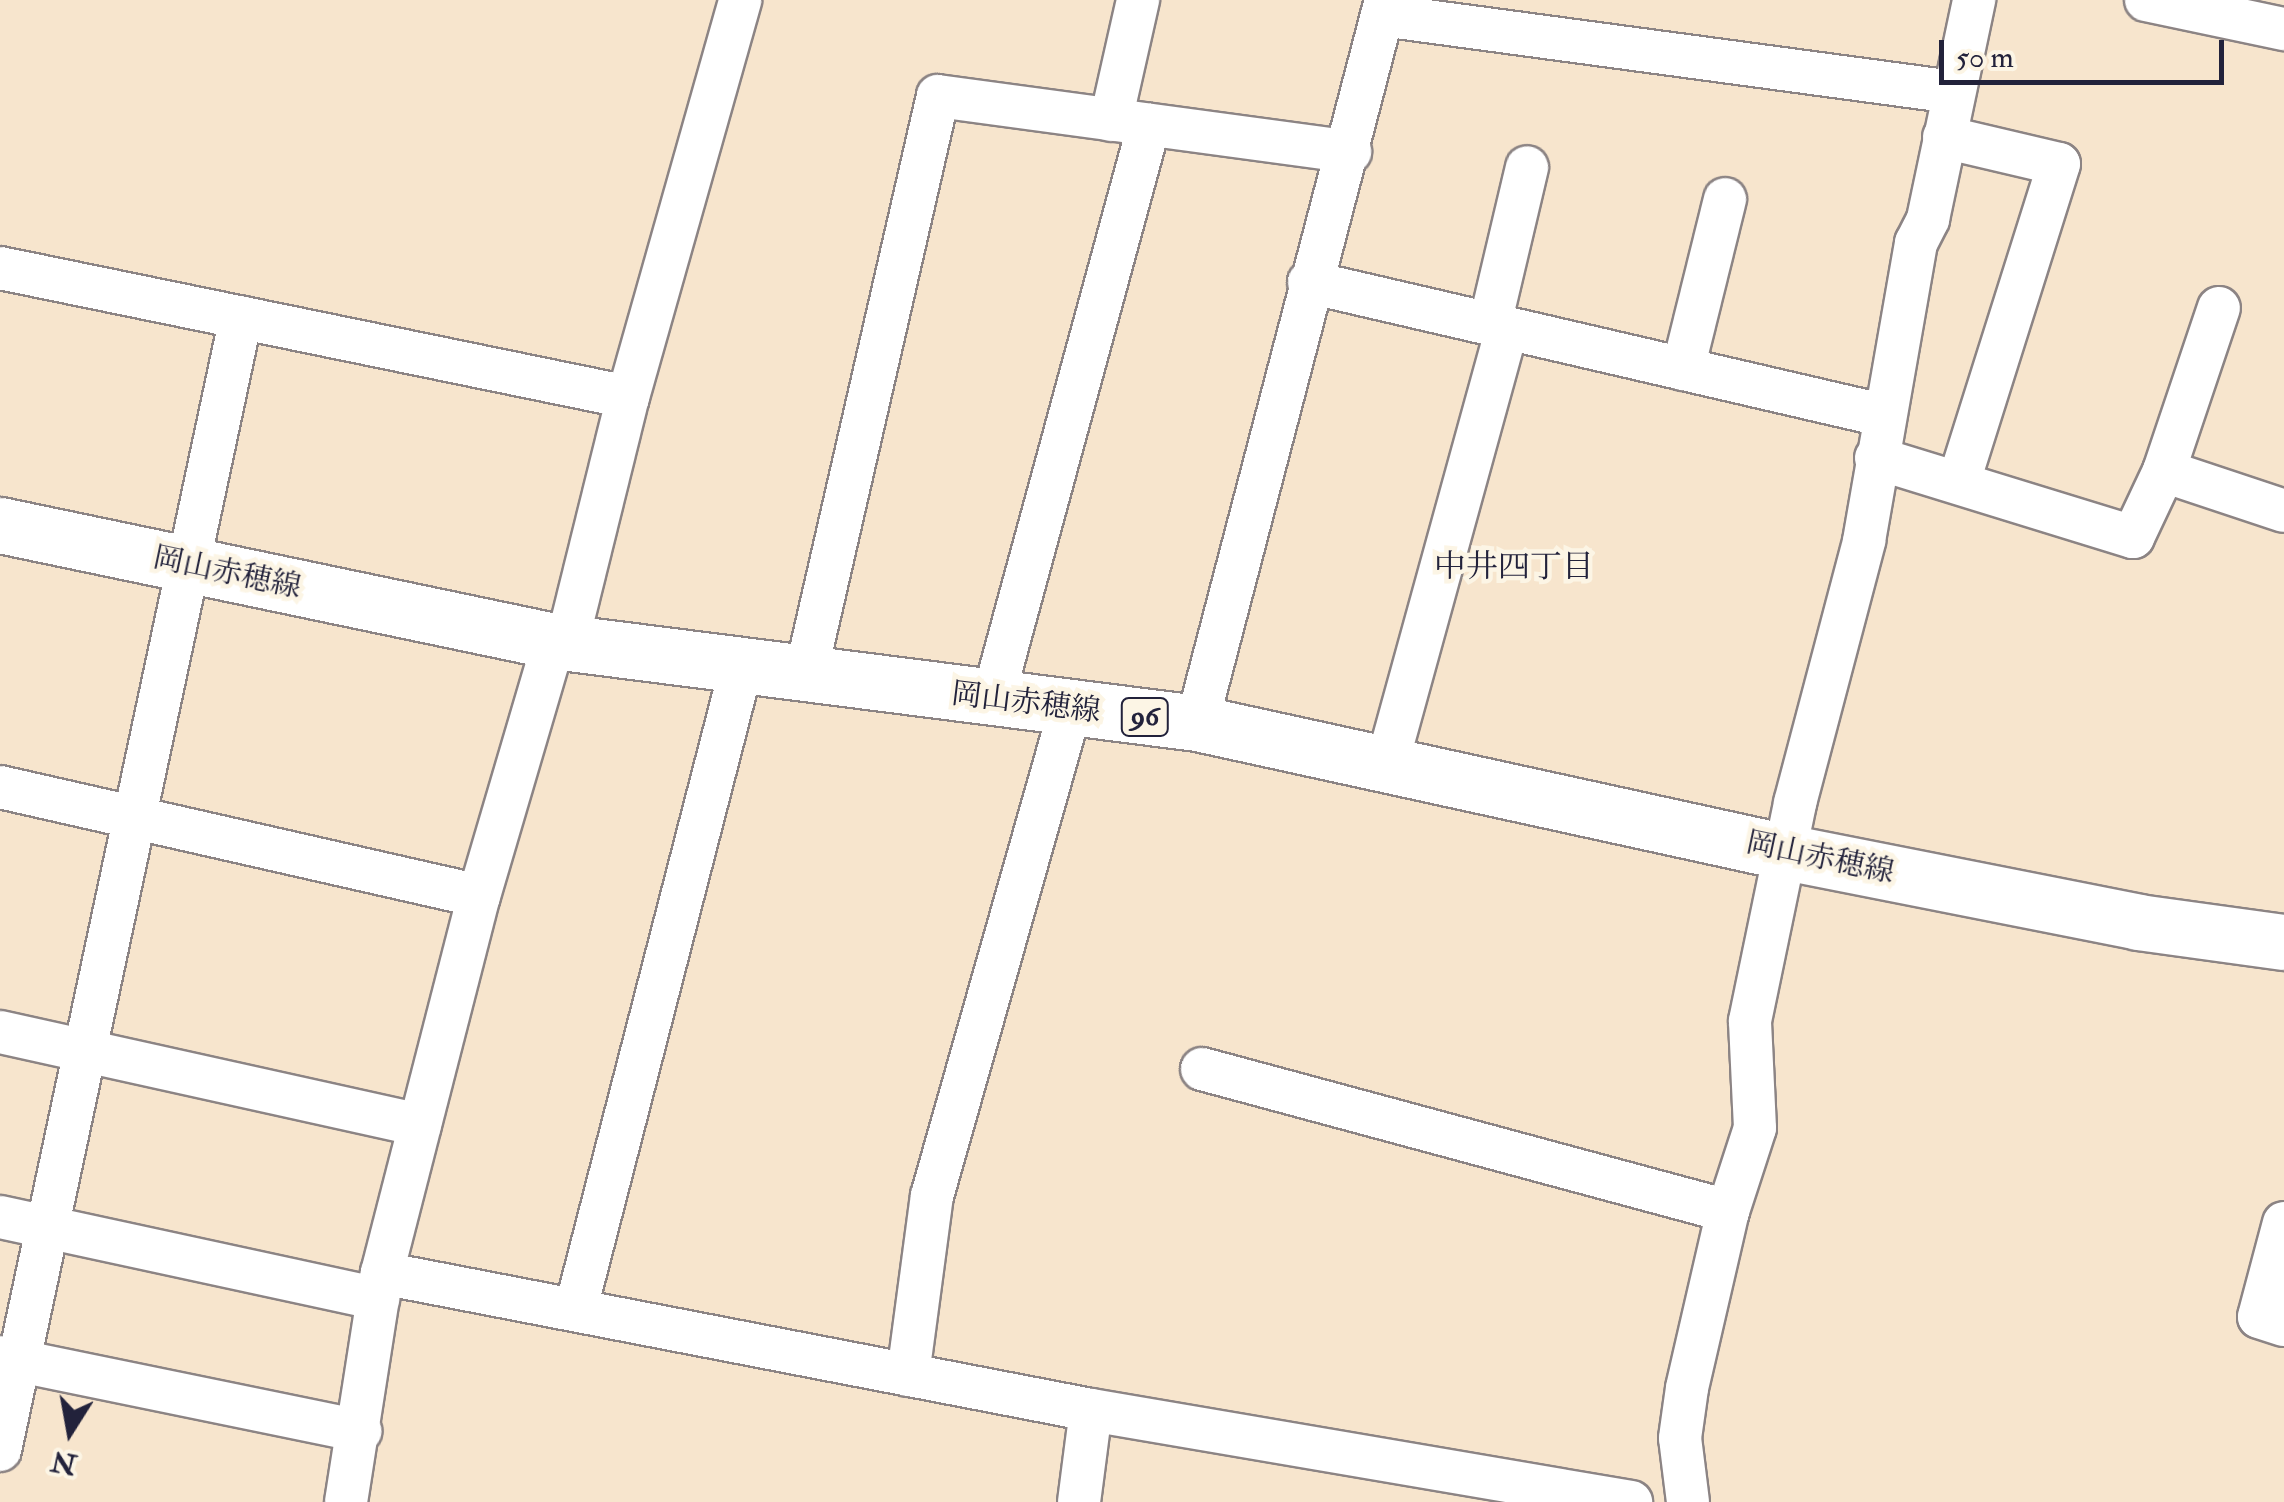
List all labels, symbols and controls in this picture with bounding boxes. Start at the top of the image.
scale bar [1944,20,2229,82]
text: 50 m [1956,39,2014,76]
street label: 岡山赤穂線 [150,540,304,606]
district label: 中井四丁目 [1434,548,1594,586]
street label: 岡山赤穂線 [949,676,1103,730]
road number: 96 [1120,694,1170,740]
street label: 岡山赤穂線 [1743,825,1897,891]
north arrow [20,1382,120,1482]
text: N [49,1442,80,1482]

